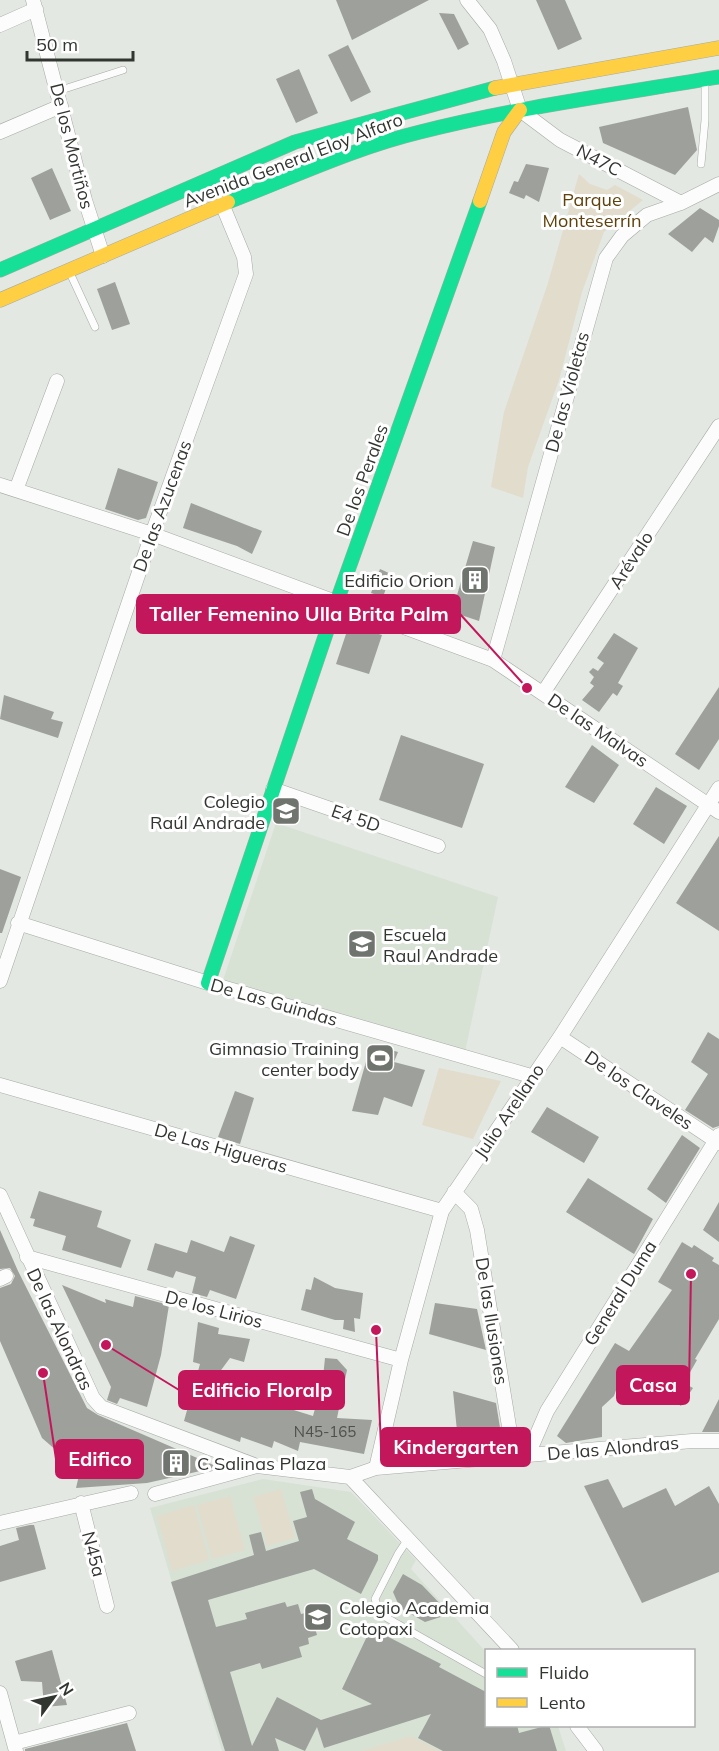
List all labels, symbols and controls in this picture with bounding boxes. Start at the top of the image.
scale bar [27,24,134,62]
text: 50 m [36,33,78,56]
street label: De los Mortiños [45,81,99,212]
street label: Avenida General Eloy Alfaro [180,108,406,212]
street label: N47C [573,139,625,181]
park label: Parque Monteserrín [543,188,641,232]
street label: De las Violetas [540,329,594,455]
street label: De los Perales [331,421,393,539]
street label: De las Azucenas [128,437,196,575]
street label: Arévalo [604,527,658,593]
building icon: Edificio Orion [459,564,491,596]
place label: Edificio Orion [344,569,454,592]
callout: Taller Femenino Ulla Brita Palm [137,595,460,633]
text: Taller Femenino Ulla Brita Palm [149,601,449,626]
street label: De las Malvas [543,688,653,772]
place label: Colegio Raúl Andrade [150,790,265,834]
school or university icon: Colegio Raúl Andrade [270,795,302,827]
street label: E4 5D [328,799,384,837]
place label: Escuela Raul Andrade [383,923,498,967]
school or university icon: Escuela Raul Andrade [346,928,378,960]
street label: De Las Guindas [208,973,340,1031]
place label: Gimnasio Training center body [209,1037,359,1081]
sports icon: Gimnasio Training center body [364,1042,396,1074]
street label: De los Claveles [580,1045,698,1135]
street label: Julio Arellano [469,1059,549,1163]
street label: De Las Higueras [152,1118,290,1178]
street label: General Duma [578,1236,662,1350]
street label: De las Ilusiones [471,1256,513,1386]
street label: De las Alondras [22,1264,98,1394]
street label: De los Lirios [163,1285,265,1333]
callout: Casa [617,1366,689,1404]
callout: Edificio Floralp [179,1371,344,1409]
text: Casa [629,1372,677,1397]
text: Edificio Floralp [192,1377,332,1402]
house number: N45-165 [294,1422,356,1441]
callout: Kindergarten [381,1428,530,1466]
street label: De las Alondras [546,1431,680,1465]
text: Kindergarten [393,1434,519,1459]
callout: Edifico [56,1440,143,1478]
text: Edifico [68,1446,132,1471]
building icon: C Salinas Plaza [160,1447,192,1479]
place label: C Salinas Plaza [197,1452,326,1475]
street label: N45a [77,1529,111,1579]
place label: Colegio Academia Cotopaxi [339,1596,489,1640]
school or university icon: Colegio Academia Cotopaxi [302,1601,334,1633]
legend [485,1649,695,1727]
text: Fluido [539,1661,589,1684]
north arrow [24,1667,84,1727]
text: N [55,1678,78,1699]
text: Lento [539,1691,586,1714]

